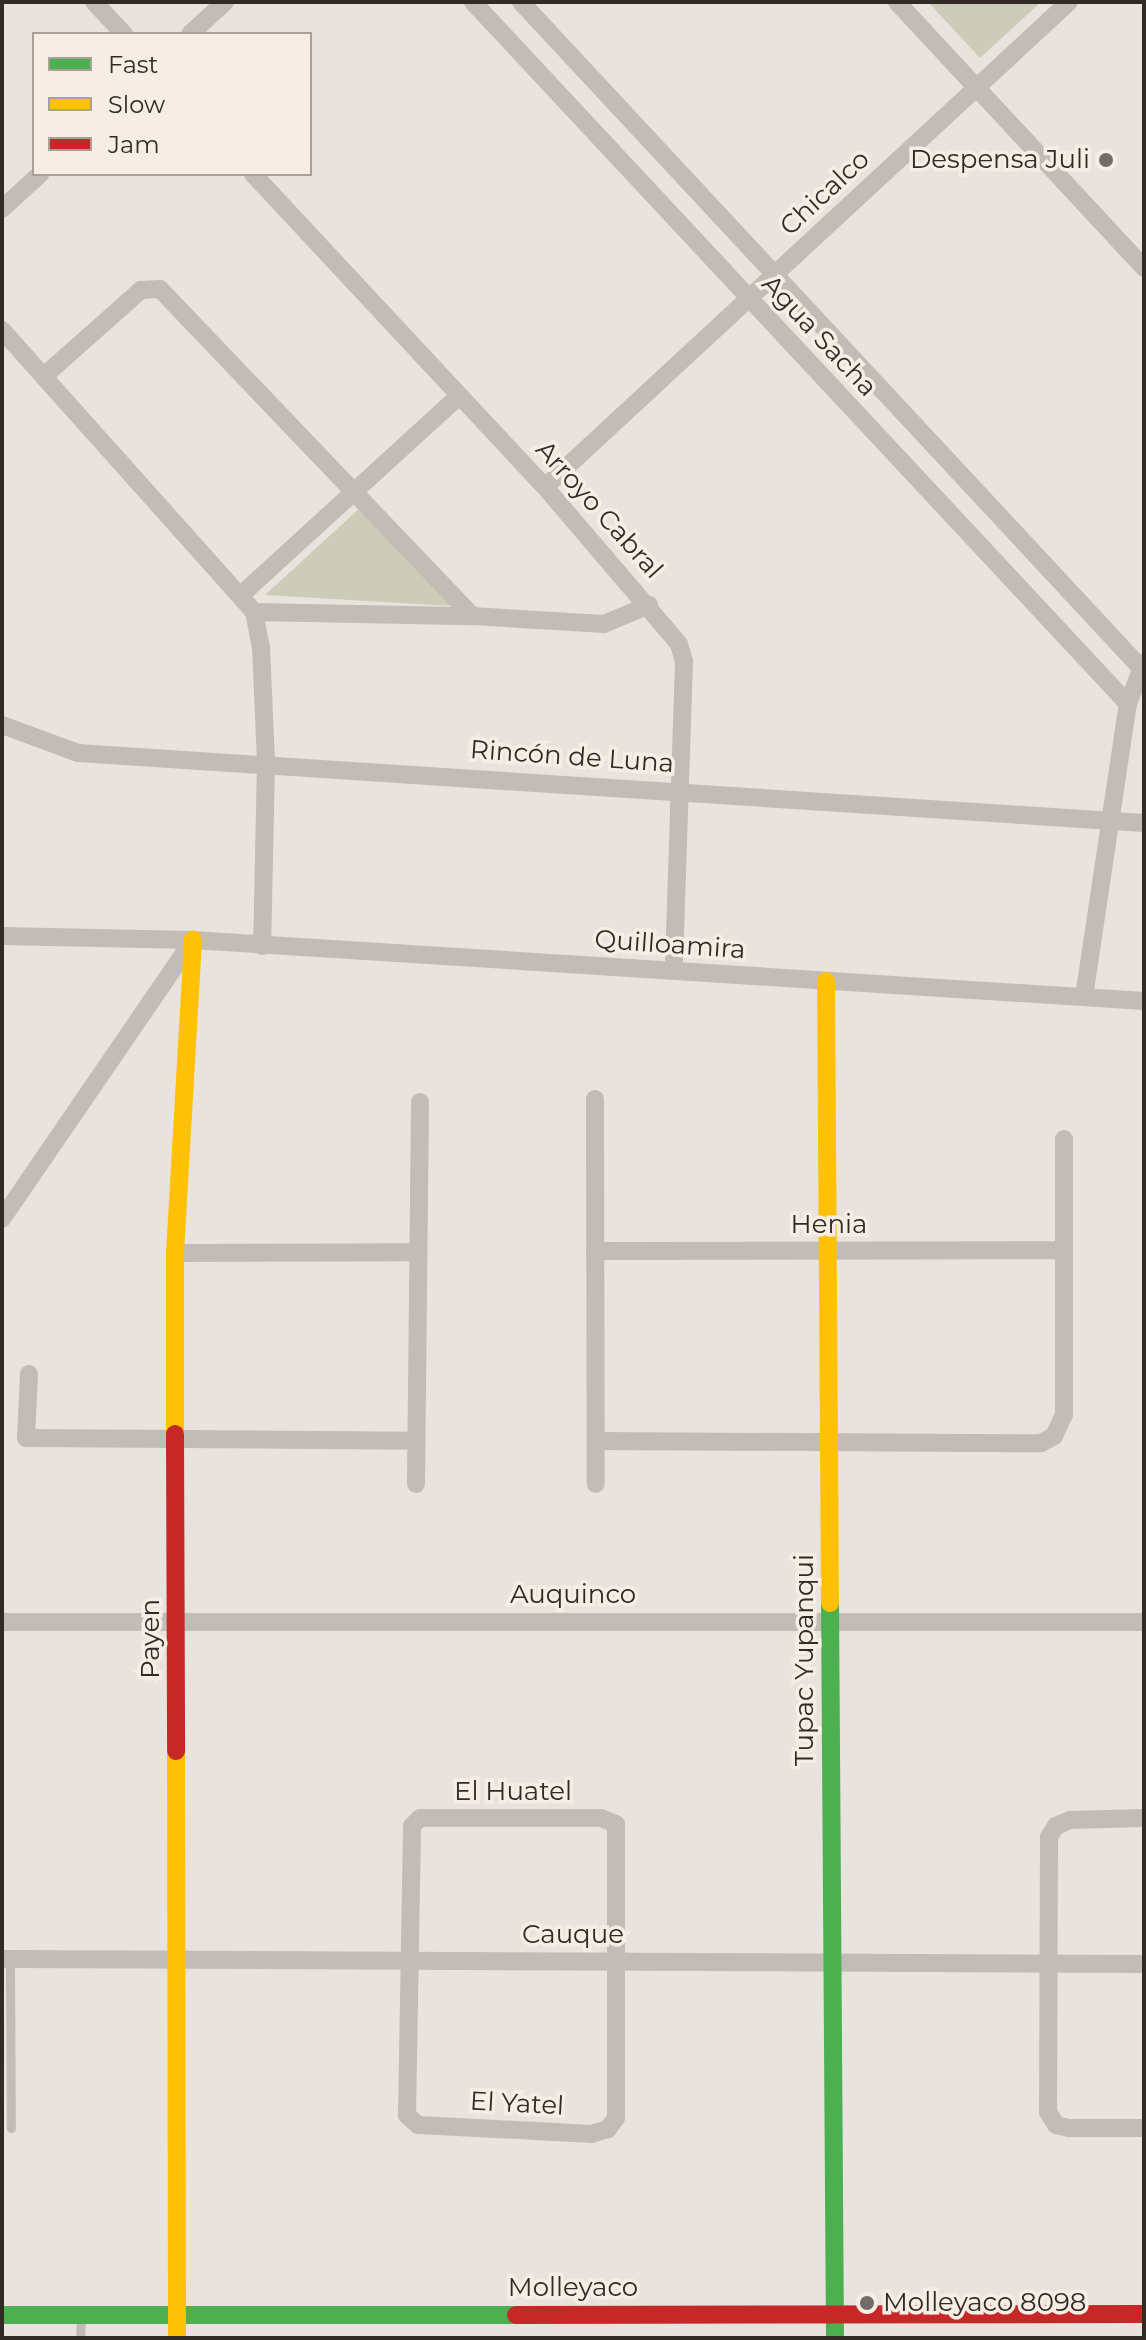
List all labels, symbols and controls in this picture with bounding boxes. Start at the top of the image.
legend [32,32,312,176]
text: Fast [108,50,158,79]
text: Slow [108,90,165,119]
text: Jam [108,130,160,159]
street label: Chicalco [774,144,876,242]
place label: Despensa Juli [910,144,1090,176]
marker: Despensa Juli [1097,151,1115,169]
street label: Agua Sacha [755,269,883,403]
street label: Arroyo Cabral [529,435,669,585]
street label: Rincón de Luna [469,734,675,780]
street label: Quilloamira [594,924,746,966]
street label: Henia [791,1209,867,1241]
street label: Tupac Yupanqui [789,1554,821,1766]
street label: Auquinco [510,1579,636,1611]
street label: Payen [135,1599,167,1679]
street label: El Huatel [454,1776,572,1808]
street label: Cauque [522,1919,624,1951]
street label: El Yatel [469,2086,565,2122]
street label: Molleyaco [508,2272,638,2304]
place label: Molleyaco 8098 [883,2287,1086,2319]
marker: Molleyaco 8098 [858,2294,876,2312]

